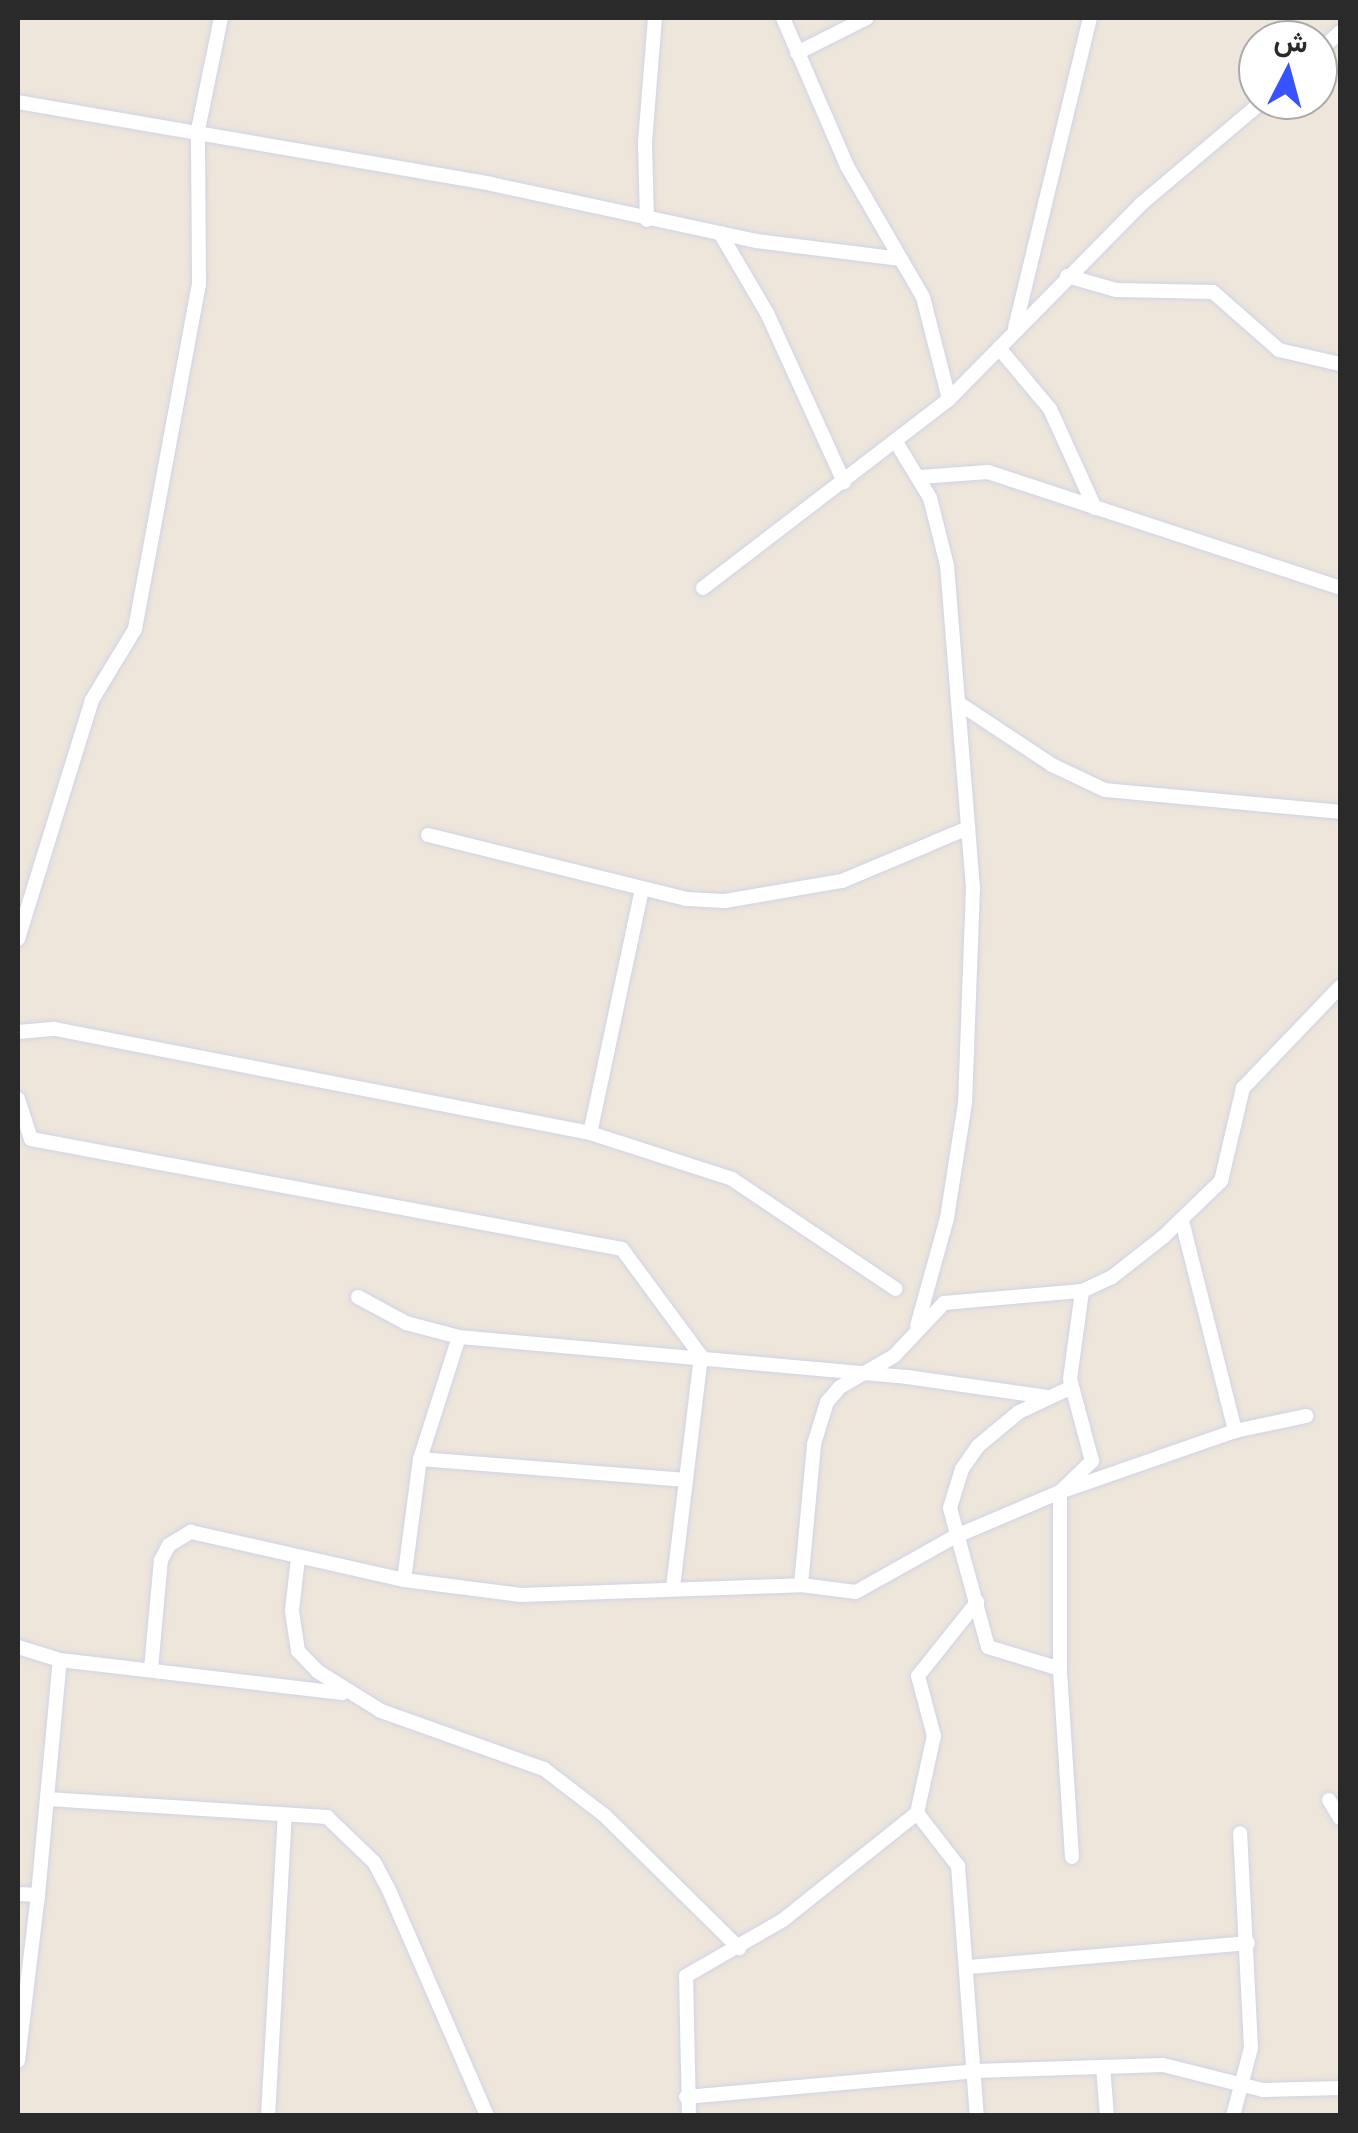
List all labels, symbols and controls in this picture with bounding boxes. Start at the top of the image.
north arrow [1238,20,1338,120]
text: ش [1273,24,1309,59]

